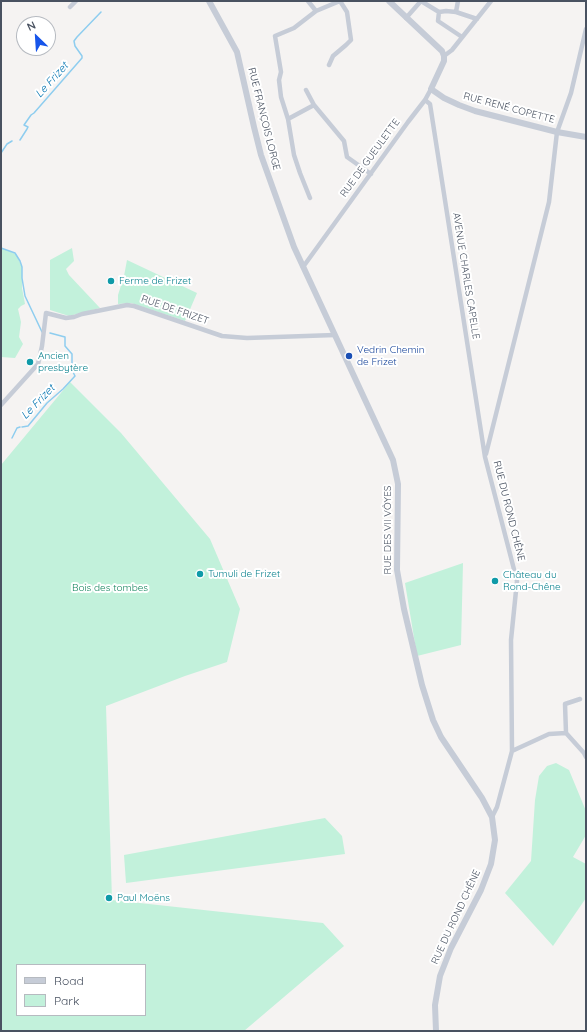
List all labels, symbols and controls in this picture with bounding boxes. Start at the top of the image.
north arrow [16,16,56,56]
text: N [25,18,38,34]
water label: Le Frizet [33,60,71,100]
street label: RUE FRANÇOIS LORGE [245,66,283,172]
street label: RUE RENÉ COPETTE [462,90,556,126]
street label: RUE DE GUEULETTE [338,117,402,199]
street label: AVENUE CHARLES CAPELLE [450,212,482,340]
place label: Ferme de Frizet [119,275,191,287]
marker: Ferme de Frizet [106,276,116,286]
street label: RUE DE FRIZET [140,293,210,327]
place label: Vedrin Chemin de Frizet [357,344,425,368]
place label: Ancien presbytère [38,350,88,374]
marker: Vedrin Chemin de Frizet [344,351,354,361]
marker: Ancien presbytère [25,357,35,367]
water label: Le Frizet [18,382,58,422]
street label: RUE DU ROND CHÊNE [491,460,527,562]
street label: RUE DES VII VÔYES [382,486,394,574]
place label: Tumuli de Frizet [208,568,280,580]
marker: Tumuli de Frizet [195,569,205,579]
place label: Château du Rond-Chêne [503,569,561,592]
marker: Château du Rond-Chêne [490,576,500,586]
park label: Bois des tombes [72,582,148,594]
street label: RUE DU ROND CHÊNE [429,868,483,966]
place label: Paul Moëns [117,892,170,904]
marker: Paul Moëns [104,893,114,903]
legend [16,964,146,1016]
text: Road [54,973,84,988]
text: Park [54,993,79,1008]

